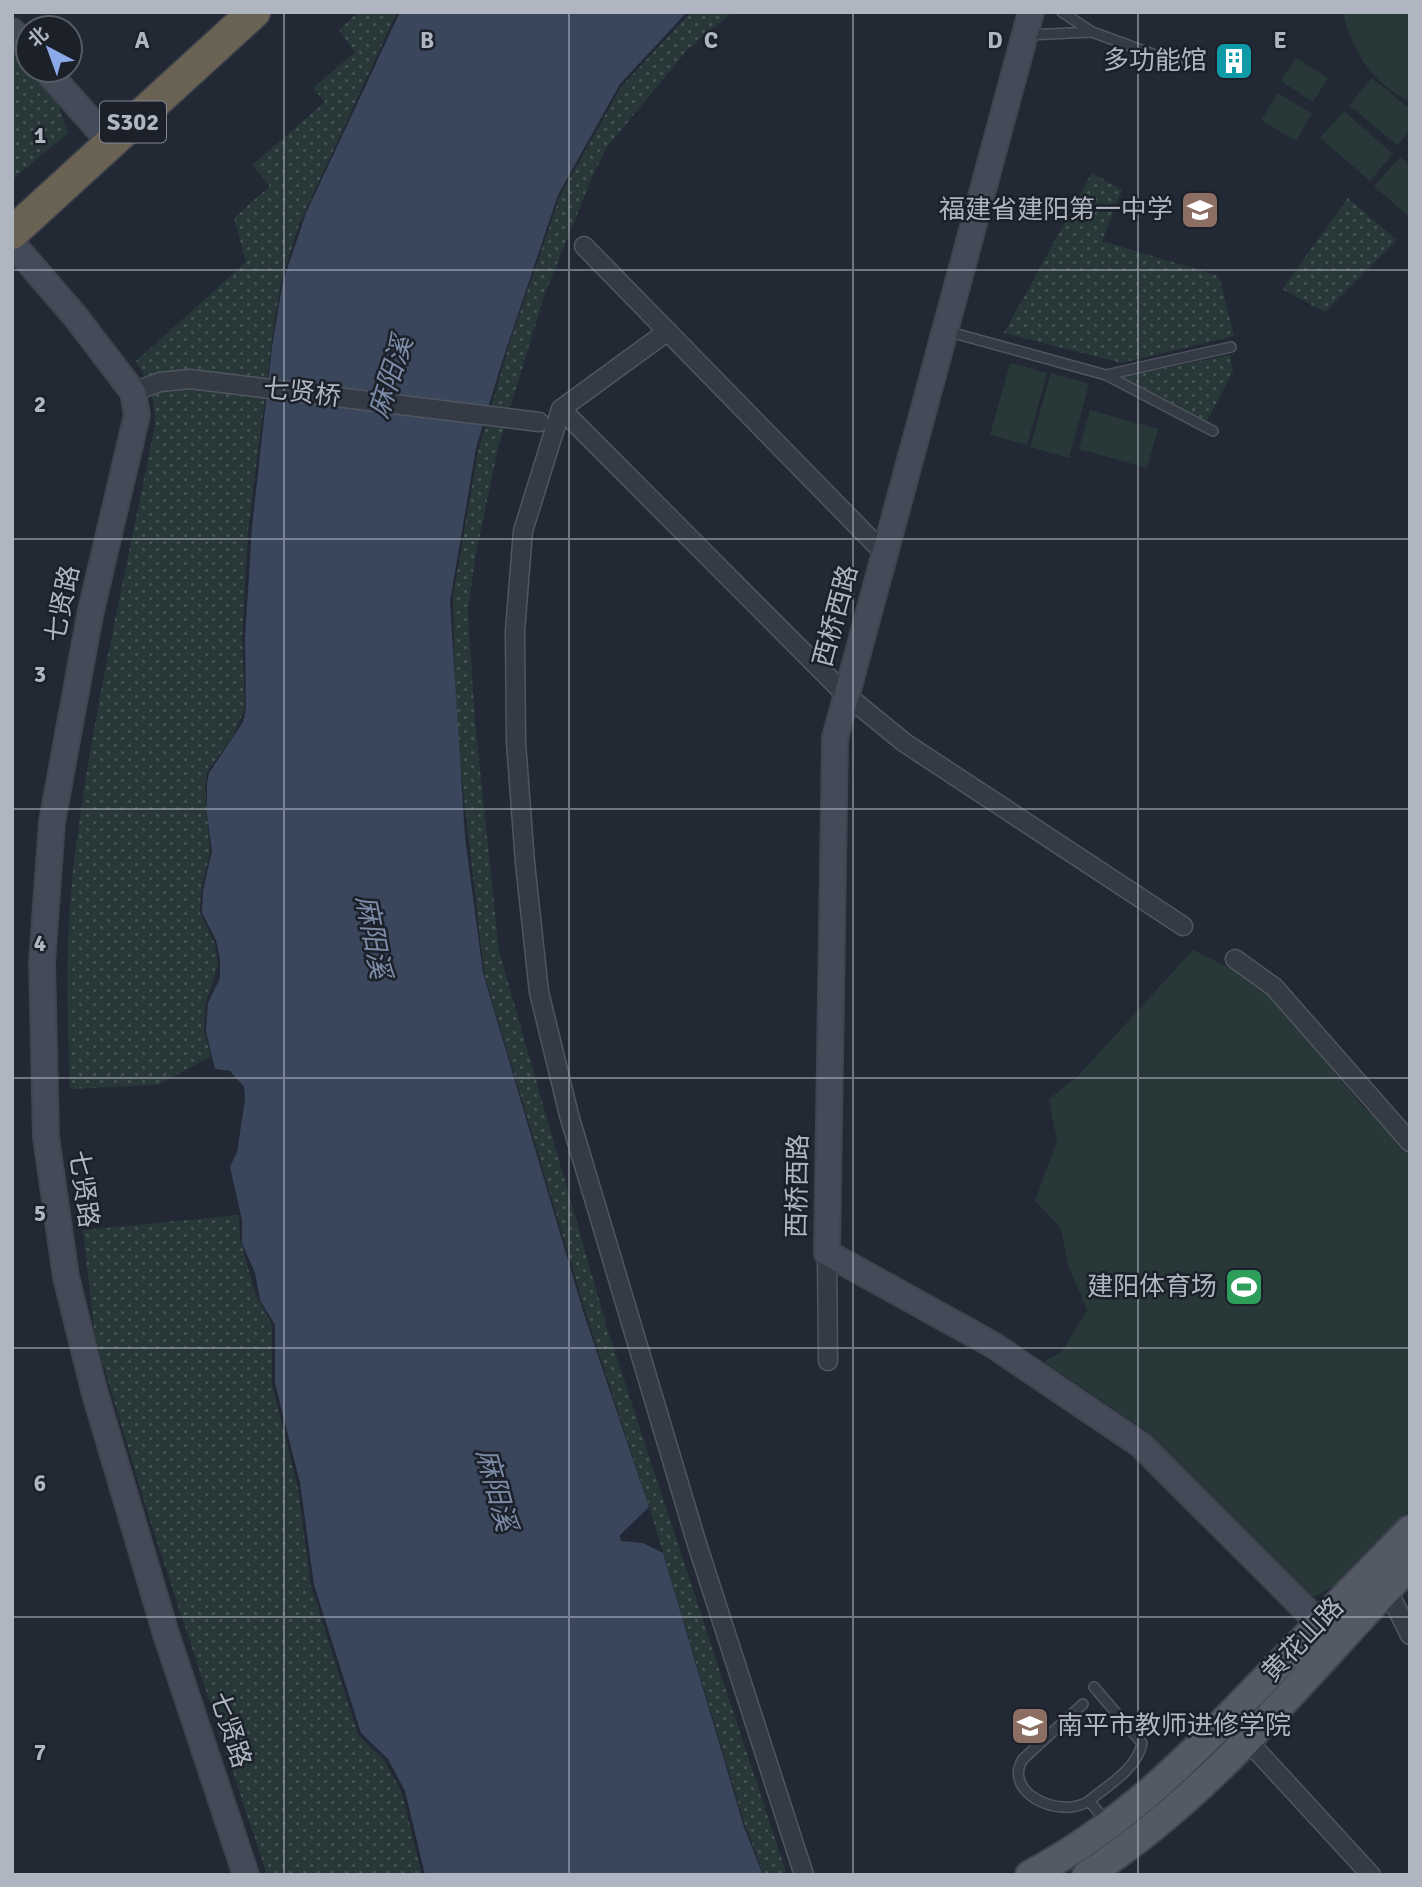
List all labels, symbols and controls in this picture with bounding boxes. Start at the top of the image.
north arrow [14,14,84,84]
text: 北 [23,22,54,52]
text: A [135,26,150,55]
text: B [420,26,434,55]
text: C [704,26,718,55]
text: D [987,26,1003,55]
text: E [1273,26,1287,55]
building icon: 多功能馆 [1213,40,1255,82]
place label: 多功能馆 [1103,45,1207,77]
road number: S302 [100,101,166,142]
text: 1 [34,121,46,150]
school or university icon: 福建省建阳第一中学 [1179,189,1221,231]
place label: 福建省建阳第一中学 [939,194,1173,226]
water label: 麻阳溪 [362,329,421,422]
street label: 七贤桥 [261,372,343,414]
text: 2 [34,390,46,419]
street label: 西桥西路 [807,562,865,670]
street label: 七贤路 [39,563,87,645]
text: 3 [34,660,46,689]
water label: 麻阳溪 [348,893,398,984]
text: 4 [34,929,46,958]
street label: 西桥西路 [781,1134,815,1238]
street label: 七贤路 [62,1148,104,1230]
text: 5 [34,1199,46,1228]
sports icon: 建阳体育场 [1223,1266,1265,1308]
place label: 建阳体育场 [1087,1271,1217,1303]
water label: 麻阳溪 [469,1445,524,1538]
text: 6 [34,1469,46,1498]
street label: 黄花山路 [1255,1591,1351,1689]
street label: 七贤路 [203,1688,257,1772]
school or university icon: 南平市教师进修学院 [1009,1705,1051,1747]
place label: 南平市教师进修学院 [1057,1710,1291,1742]
text: 7 [34,1738,46,1767]

